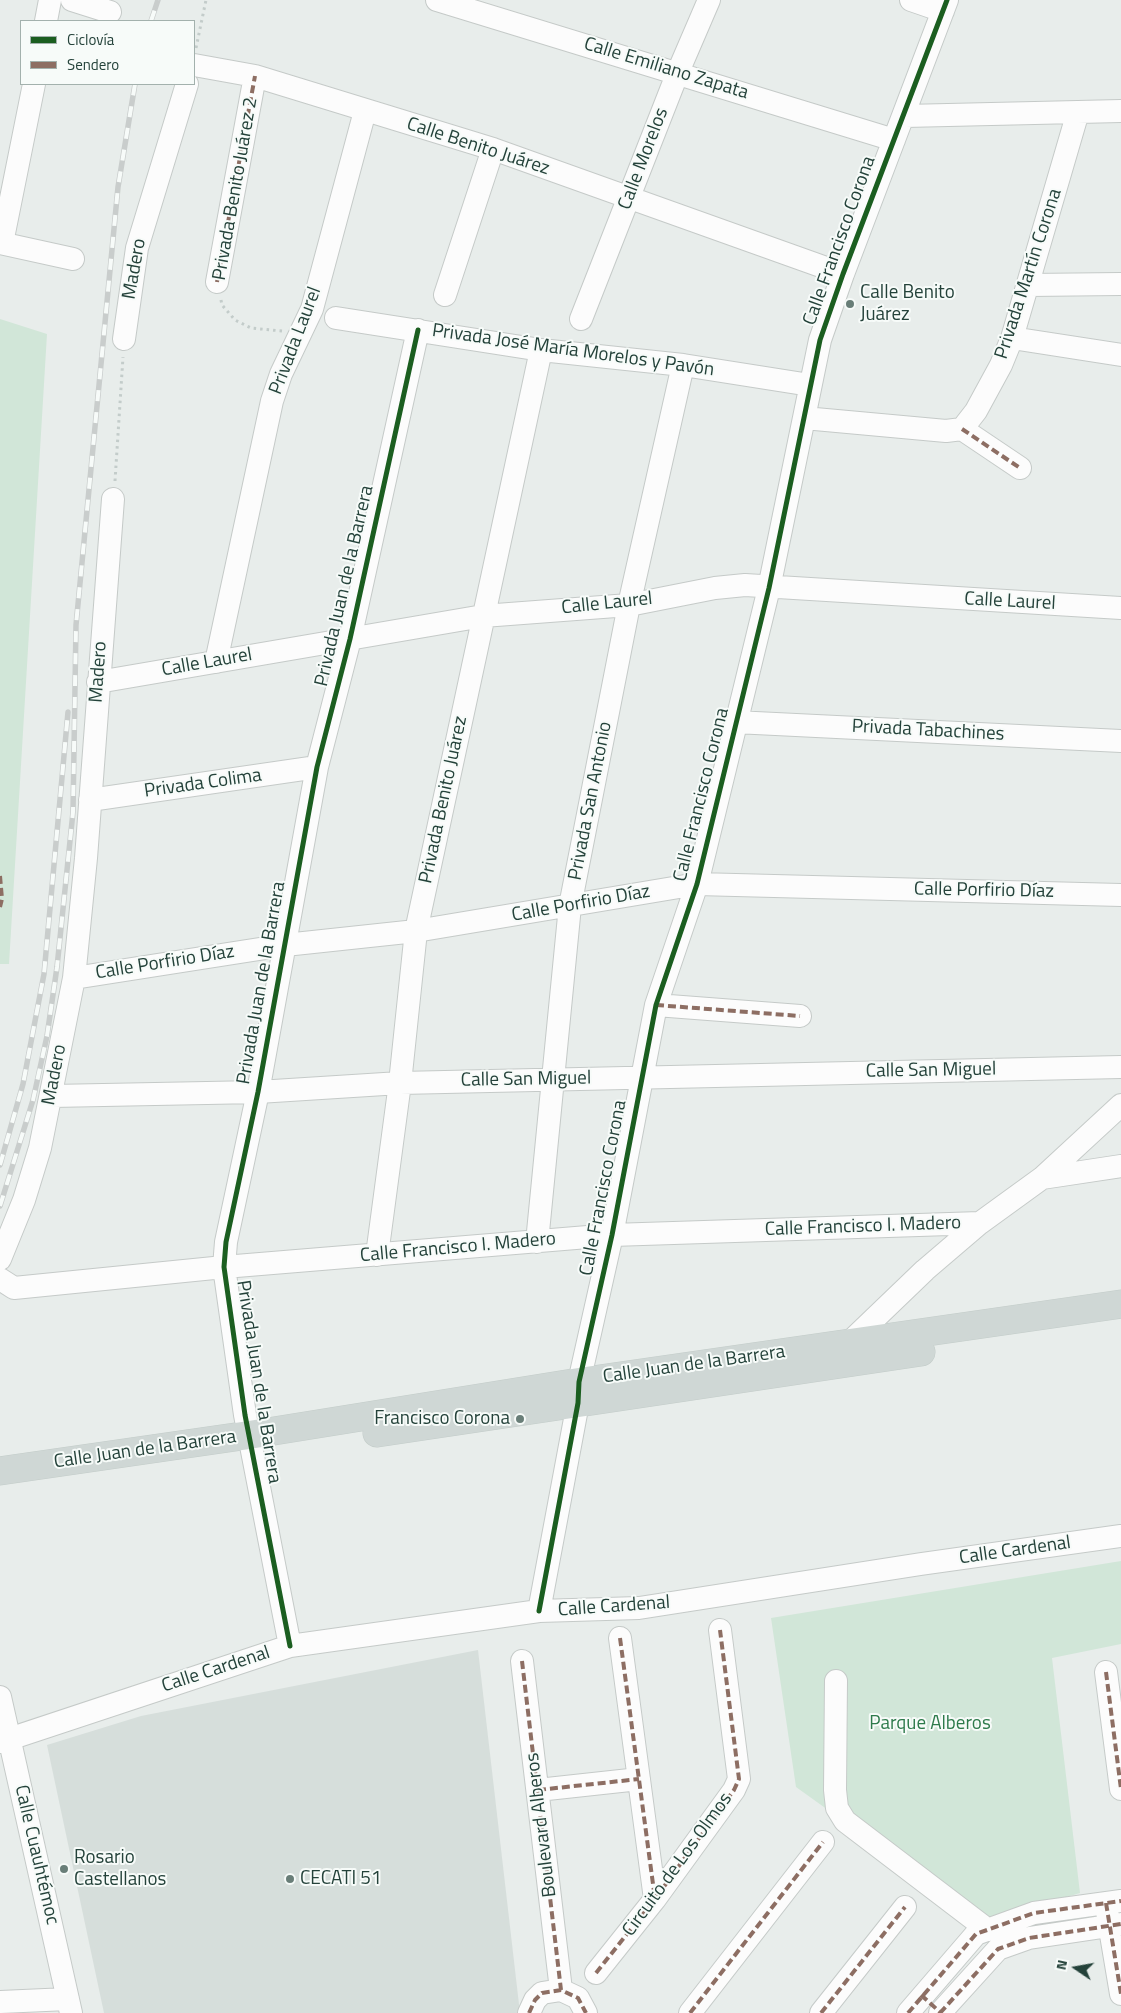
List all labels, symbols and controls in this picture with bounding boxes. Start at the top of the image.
legend [20,20,195,85]
text: Ciclovía [67,28,114,51]
street label: Calle Emiliano Zapata [581,33,751,105]
text: Sendero [67,53,119,76]
street label: Privada Benito Juárez 2 [209,96,263,282]
street label: Calle Morelos [614,105,674,213]
street label: Calle Benito Juárez [404,113,552,181]
street label: Calle Francisco Corona [799,153,881,329]
street label: Privada Martín Corona [991,186,1067,362]
street label: Madero [118,237,152,301]
place label: Calle Benito Juárez [860,282,955,326]
street label: Privada Laurel [265,284,327,398]
marker: Calle Benito Juárez [844,298,856,310]
street label: Privada José María Morelos y Pavón [430,320,716,382]
street label: Privada Juan de la Barrera [311,483,379,689]
street label: Calle Laurel [560,588,654,620]
street label: Calle Laurel [964,588,1056,616]
street label: Madero [85,641,113,703]
street label: Calle Laurel [160,644,254,682]
street label: Calle Francisco Corona [669,706,735,884]
street label: Privada Benito Juárez [415,714,473,886]
street label: Privada Tabachines [851,716,1005,746]
street label: Privada San Antonio [564,720,618,882]
street label: Privada Colima [143,764,263,804]
street label: Calle Porfirio Díaz [914,878,1054,904]
street label: Privada Juan de la Barrera [233,880,291,1086]
street label: Calle Porfirio Díaz [510,881,652,927]
street label: Calle Porfirio Díaz [94,941,236,985]
street label: Madero [38,1043,72,1107]
street label: Calle San Miguel [866,1058,996,1084]
street label: Calle San Miguel [461,1067,591,1093]
street label: Calle Francisco Corona [576,1098,632,1278]
street label: Calle Francisco I. Madero [764,1212,962,1242]
street label: Calle Francisco I. Madero [359,1228,557,1268]
street label: Privada Juan de la Barrera [231,1279,285,1485]
street label: Calle Juan de la Barrera [601,1341,787,1389]
place label: Francisco Corona [374,1408,510,1430]
marker: Francisco Corona [514,1413,526,1425]
street label: Calle Juan de la Barrera [52,1426,238,1474]
street label: Calle Cardenal [958,1532,1072,1570]
street label: Calle Cardenal [557,1592,671,1622]
street label: Calle Cardenal [159,1642,273,1698]
park label: Parque Alberos [869,1713,991,1735]
street label: Boulevard Alberos [522,1752,562,1898]
street label: Calle Cuauhtémoc [9,1783,63,1927]
street label: Circuito de Los Olmos [618,1789,738,1941]
place label: Rosario Castellanos [74,1847,166,1891]
marker: Rosario Castellanos [58,1863,70,1875]
place label: CECATI 51 [300,1868,382,1890]
marker: CECATI 51 [284,1873,296,1885]
north arrow [1051,1943,1101,1993]
text: N [1050,1958,1072,1972]

